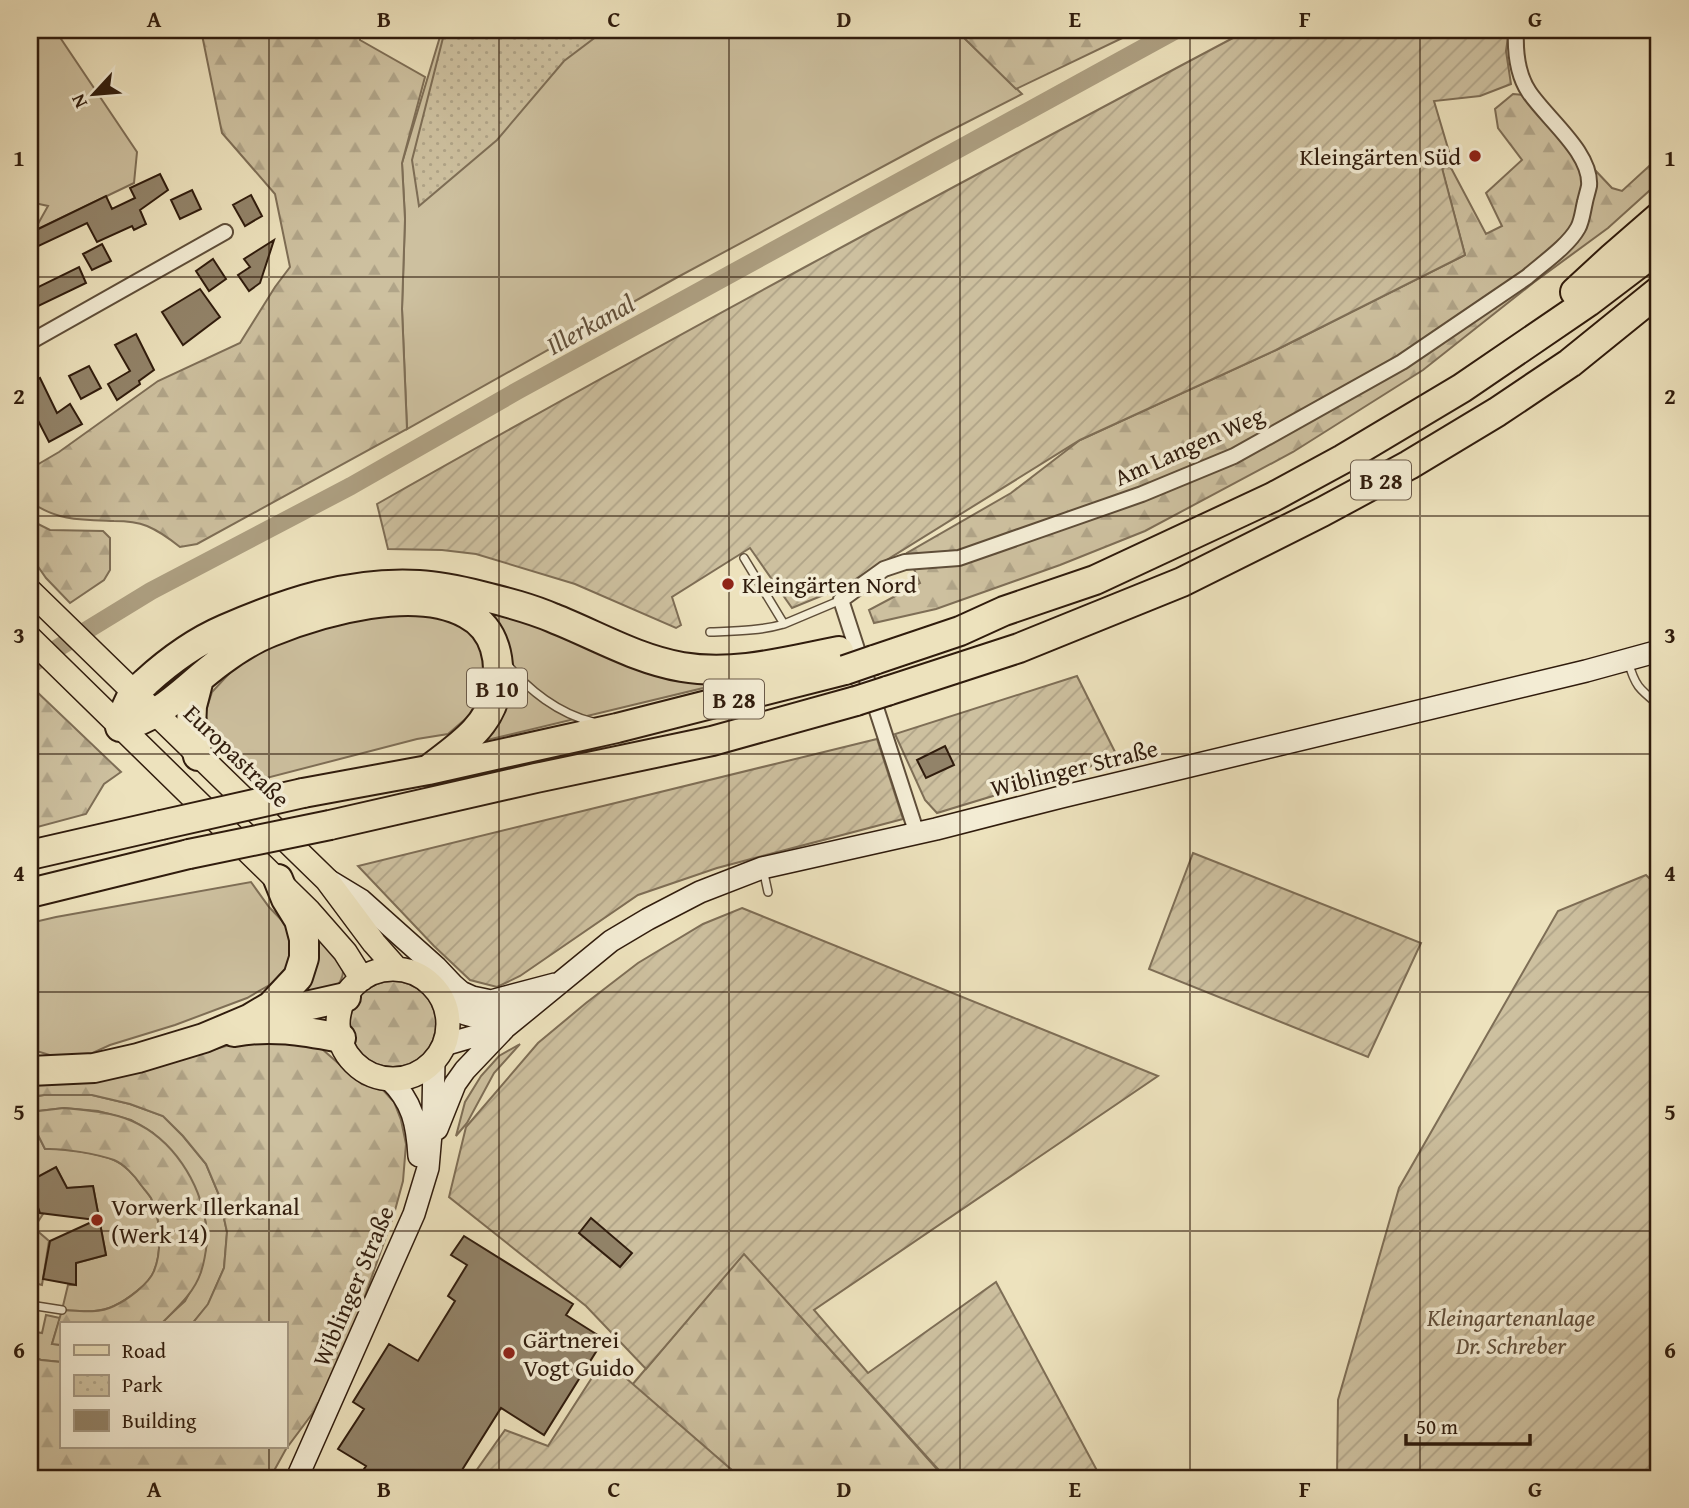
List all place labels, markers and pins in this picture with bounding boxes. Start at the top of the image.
place label: Kleingärten Süd [1299,139,1461,174]
marker: Kleingärten Süd [1467,148,1483,164]
place label: Kleingärten Nord [742,567,917,602]
marker: Kleingärten Nord [720,576,736,592]
place label: Vorwerk Illerkanal (Werk 14) [111,1189,300,1252]
marker: Vorwerk Illerkanal (Werk 14) [89,1212,105,1228]
place label: Gärtnerei Vogt Guido [523,1322,634,1385]
marker: Gärtnerei Vogt Guido [501,1345,517,1361]

